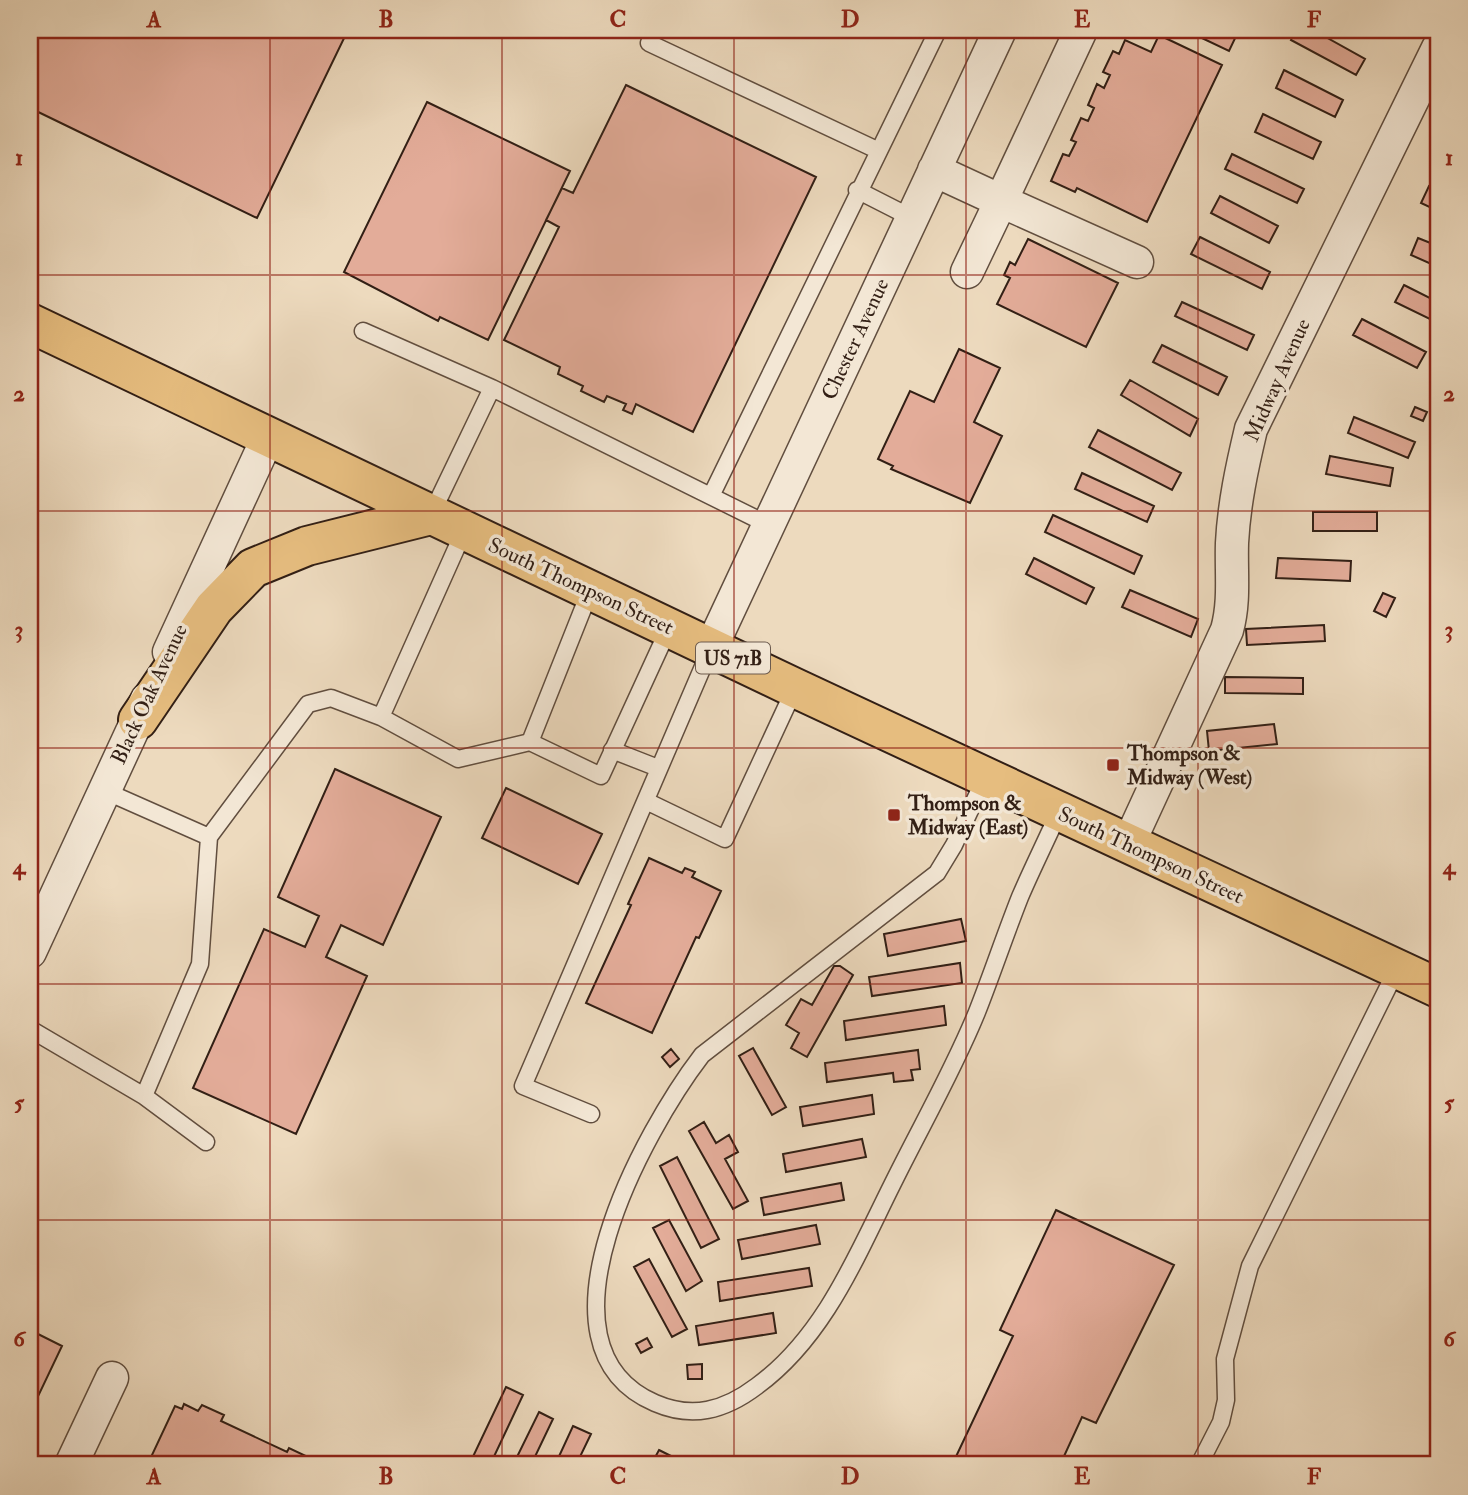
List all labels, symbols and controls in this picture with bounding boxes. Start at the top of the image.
text: A [146,5,162,34]
text: B [378,5,394,34]
text: C [610,5,626,34]
text: D [841,5,859,34]
text: E [1074,5,1091,34]
text: F [1307,5,1322,34]
text: 1 [15,143,23,172]
text: 1 [1445,143,1453,172]
street label: Chester Avenue [816,274,895,404]
street label: Midway Avenue [1238,314,1317,446]
text: 2 [13,379,25,408]
text: 2 [1443,379,1455,408]
street label: South Thompson Street [484,532,678,641]
text: 3 [15,615,23,644]
text: 3 [1445,615,1453,644]
street label: Black Oak Avenue [105,620,194,769]
road number: US 71B [696,642,770,674]
place label: Thompson & Midway (West) [1126,740,1252,791]
marker: Thompson & Midway (West) [1105,757,1121,773]
place label: Thompson & Midway (East) [907,790,1028,841]
street label: South Thompson Street [1054,801,1248,910]
marker: Thompson & Midway (East) [886,807,902,823]
text: 4 [12,852,27,881]
text: 4 [1442,852,1457,881]
text: 5 [14,1088,25,1117]
text: 5 [1444,1088,1455,1117]
text: 6 [13,1324,27,1353]
text: 6 [1443,1324,1457,1353]
text: A [146,1462,162,1491]
text: B [378,1462,394,1491]
text: C [610,1462,626,1491]
text: D [841,1462,859,1491]
text: E [1074,1462,1091,1491]
text: F [1307,1462,1322,1491]

